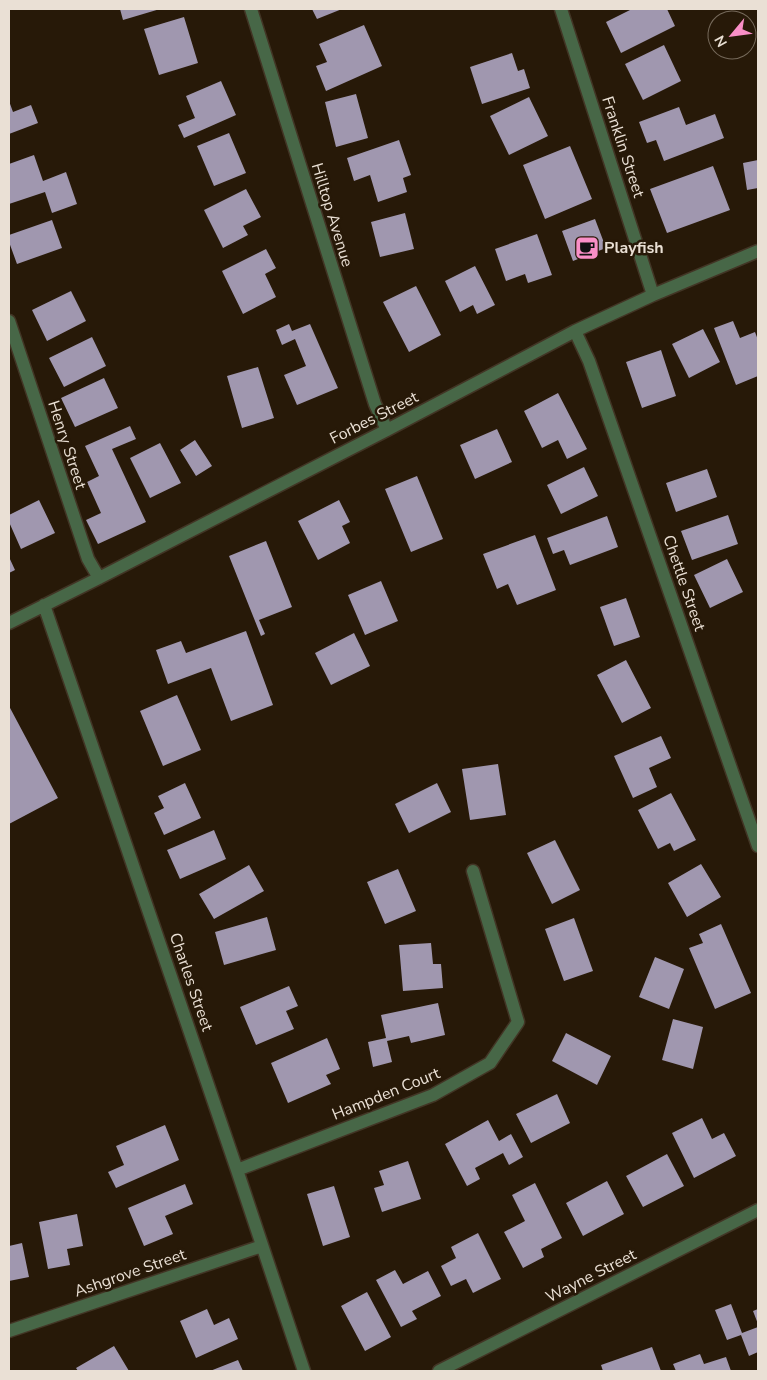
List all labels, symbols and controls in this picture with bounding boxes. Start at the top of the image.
north arrow [707,10,757,60]
text: N [710,32,732,50]
street label: Franklin Street [596,94,650,201]
street label: Hilltop Avenue [306,160,358,270]
cafe icon: Playfish [574,235,600,261]
place label: Playfish [604,237,664,259]
street label: Forbes Street [326,386,422,450]
street label: Henry Street [42,398,92,493]
street label: Chettle Street [657,532,711,634]
street label: Charles Street [164,930,218,1035]
street label: Hampden Court [329,1062,444,1126]
street label: Ashgrove Street [71,1244,189,1302]
street label: Wayne Street [542,1244,640,1308]

